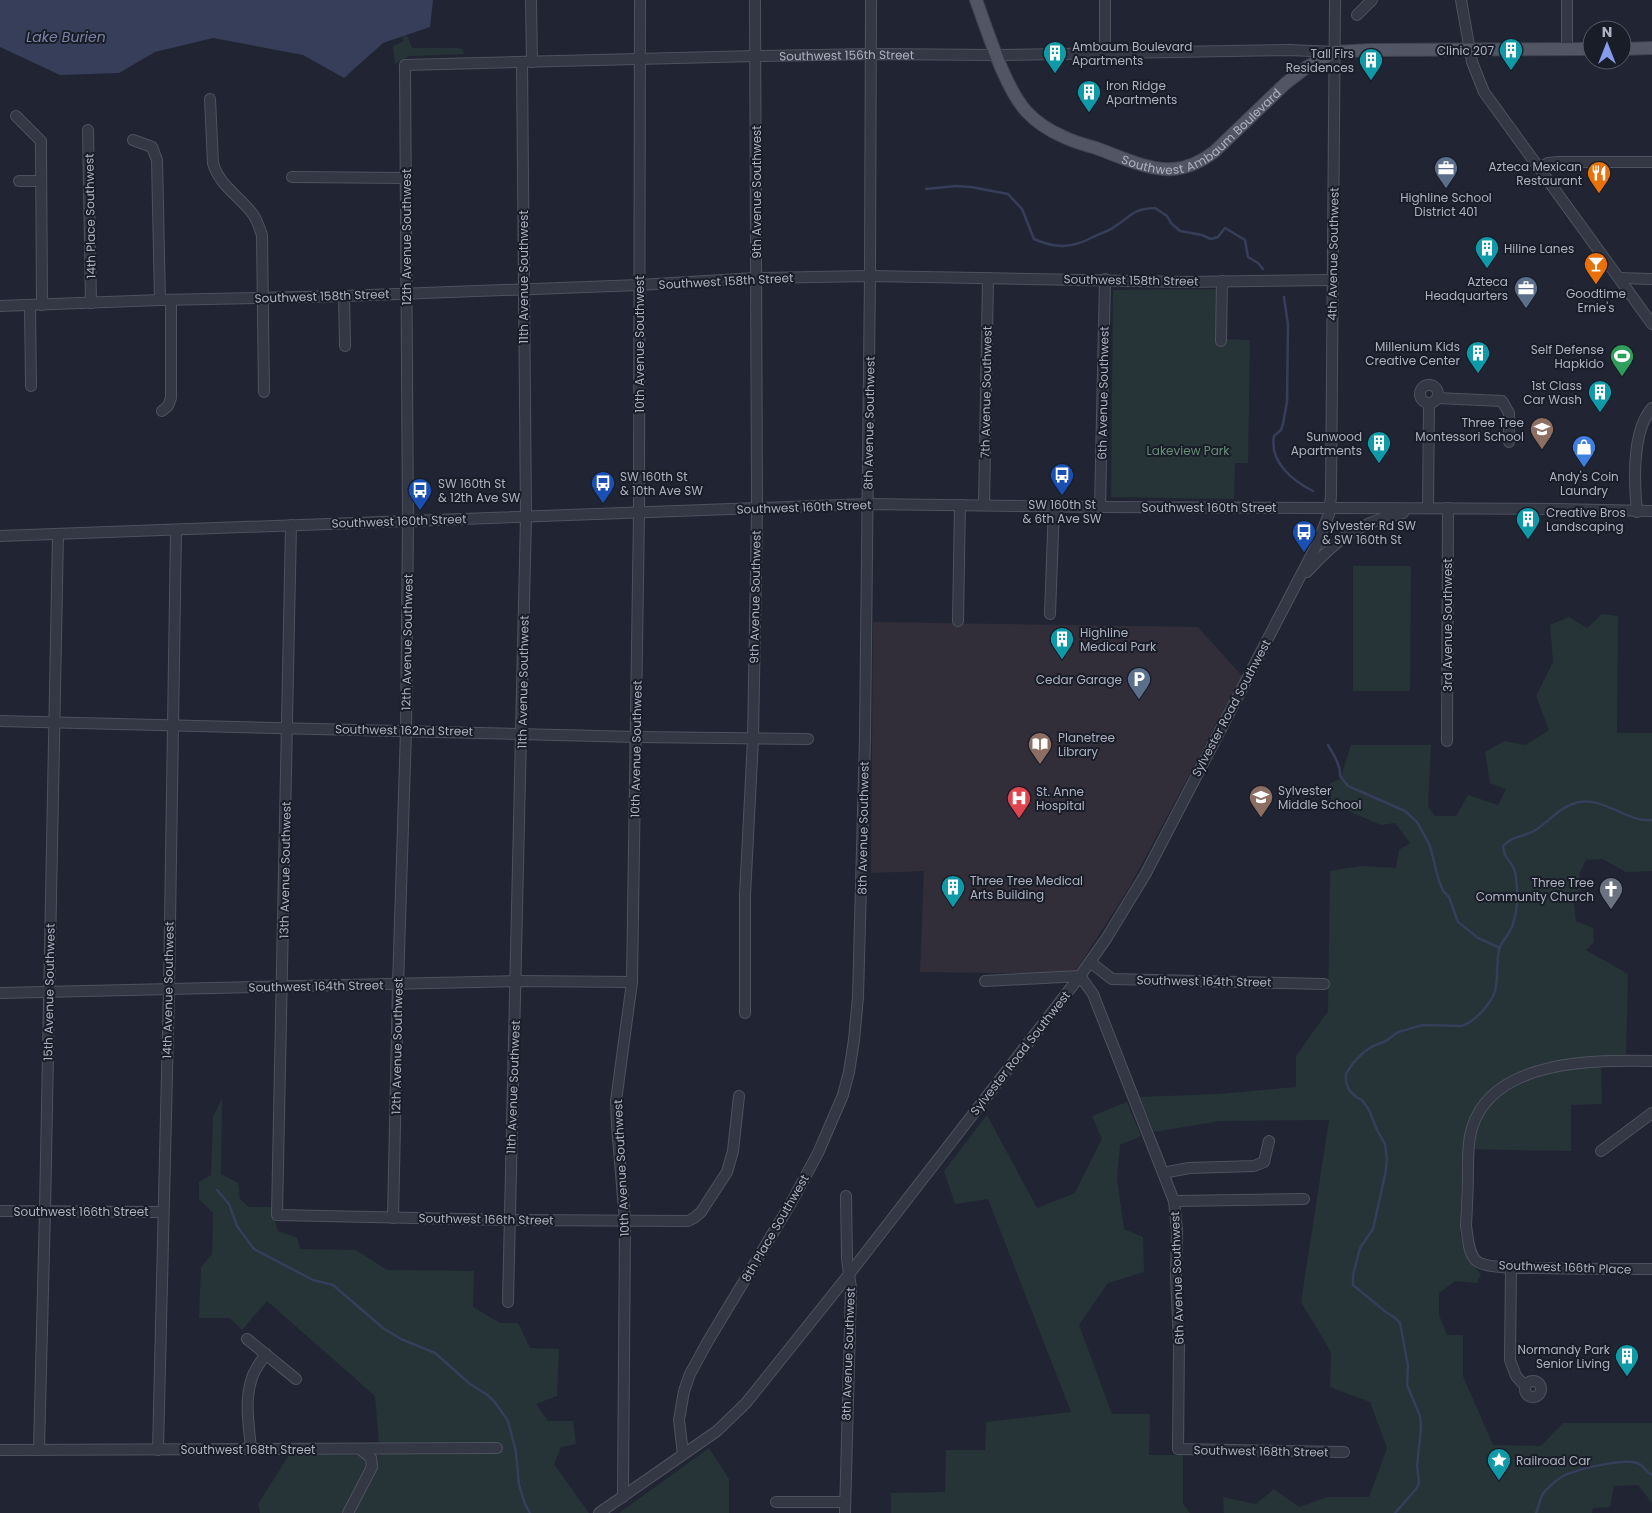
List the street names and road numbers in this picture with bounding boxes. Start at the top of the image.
street label: Southwest 156th Street [779,45,914,64]
street label: Southwest Ambaum Boulevard [1119,84,1284,178]
street label: 9th Avenue Southwest [748,125,765,259]
street label: 14th Place Southwest [80,153,100,279]
street label: 12th Avenue Southwest [398,169,415,305]
street label: 4th Avenue Southwest [1323,187,1343,321]
street label: 11th Avenue Southwest [515,210,532,344]
street label: Southwest 158th Street [658,269,794,293]
street label: Southwest 158th Street [1063,270,1199,290]
street label: 10th Avenue Southwest [631,275,648,413]
street label: Southwest 158th Street [254,285,390,307]
street label: 7th Avenue Southwest [976,326,996,458]
street label: 6th Avenue Southwest [1093,326,1113,460]
street label: 8th Avenue Southwest [859,356,879,490]
street label: Southwest 160th Street [736,496,872,518]
street label: Southwest 160th Street [1142,499,1276,516]
street label: Southwest 160th Street [331,510,467,532]
street label: 9th Avenue Southwest [745,530,765,664]
street label: 3rd Avenue Southwest [1439,558,1456,692]
street label: 12th Avenue Southwest [397,574,417,710]
street label: 11th Avenue Southwest [513,615,533,749]
street label: Sylvester Road Southwest [1187,636,1275,780]
street label: 10th Avenue Southwest [626,680,646,818]
street label: Southwest 162nd Street [335,720,473,740]
street label: 8th Avenue Southwest [853,761,873,895]
street label: 13th Avenue Southwest [275,801,295,939]
street label: 14th Avenue Southwest [158,921,178,1059]
street label: 15th Avenue Southwest [39,923,59,1061]
street label: Southwest 164th Street [1136,971,1272,991]
street label: Southwest 164th Street [248,976,384,996]
street label: 12th Avenue Southwest [387,978,407,1114]
street label: Sylvester Road Southwest [966,987,1074,1119]
street label: 11th Avenue Southwest [502,1020,524,1154]
street label: 10th Avenue Southwest [609,1099,633,1237]
street label: 8th Place Southwest [737,1171,813,1285]
street label: Southwest 166th Street [13,1203,149,1220]
street label: Southwest 166th Street [418,1209,554,1229]
street label: 6th Avenue Southwest [1166,1211,1188,1345]
street label: Southwest 166th Place [1498,1256,1632,1278]
street label: 8th Avenue Southwest [837,1287,859,1421]
street label: Southwest 168th Street [181,1441,316,1458]
street label: Southwest 168th Street [1193,1441,1329,1461]

